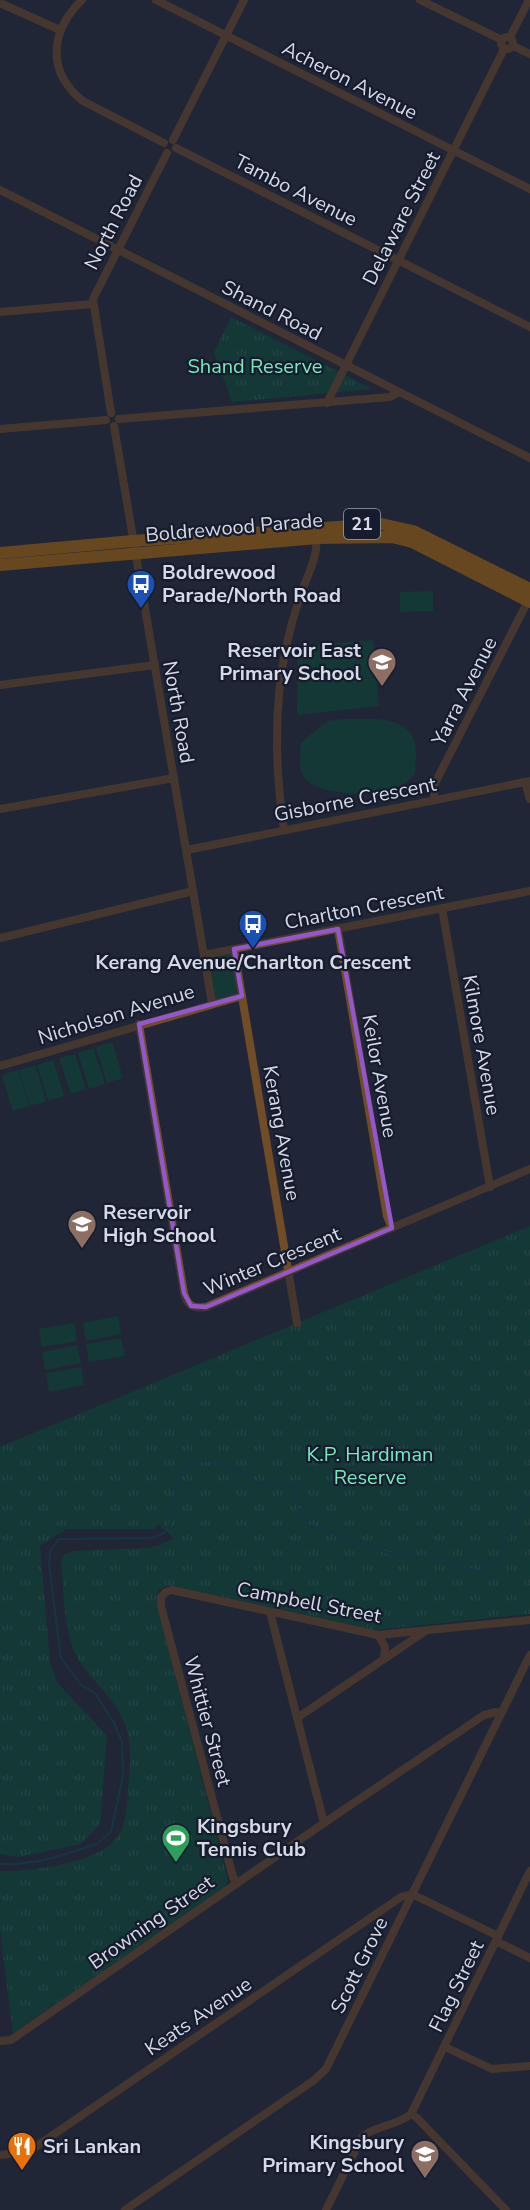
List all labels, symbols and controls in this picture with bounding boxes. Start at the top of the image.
street label: Acheron Avenue [278,35,422,126]
street label: Delaware Street [356,146,447,290]
street label: Tambo Avenue [230,148,362,233]
street label: North Road [78,170,149,275]
street label: Shand Road [217,274,326,347]
park label: Shand Reserve [187,353,323,380]
street label: Boldrewood Parade [144,506,324,549]
road number: 21 [344,509,380,539]
place label: Boldrewood Parade/North Road [162,559,341,609]
bus stop icon: Boldrewood Parade/North Road [125,568,157,610]
street label: Yarra Avenue [425,632,503,751]
place label: Reservoir East Primary School [219,637,362,687]
school or university icon: Reservoir East Primary School [366,646,398,688]
street label: North Road [156,659,201,765]
street label: Gisborne Crescent [272,770,439,828]
street label: Charlton Crescent [282,879,447,936]
bus stop icon: Kerang Avenue/Charlton Crescent [237,908,269,950]
place label: Kerang Avenue/Charlton Crescent [95,949,411,976]
street label: Kilmore Avenue [456,973,507,1117]
street label: Nicholson Avenue [35,978,198,1051]
street label: Keilor Avenue [355,1012,404,1140]
street label: Kerang Avenue [256,1063,307,1203]
place label: Reservoir High School [103,1199,217,1249]
school or university icon: Reservoir High School [66,1208,98,1250]
street label: Winter Crescent [199,1220,346,1303]
park label: K.P. Hardiman Reserve [307,1441,433,1491]
street label: Campbell Street [234,1575,384,1630]
street label: Whittier Street [177,1653,238,1790]
place label: Kingsbury Tennis Club [197,1813,306,1863]
sports icon: Kingsbury Tennis Club [160,1822,192,1864]
street label: Browning Street [83,1869,220,1976]
street label: Scott Grove [324,1912,395,2018]
street label: Flag Street [423,1935,491,2037]
street label: Keats Avenue [140,1971,257,2062]
place label: Kingsbury Primary School [262,2129,405,2179]
restaurant icon: Sri Lankan [6,2130,38,2172]
place label: Sri Lankan [43,2133,141,2160]
school or university icon: Kingsbury Primary School [409,2138,441,2180]

